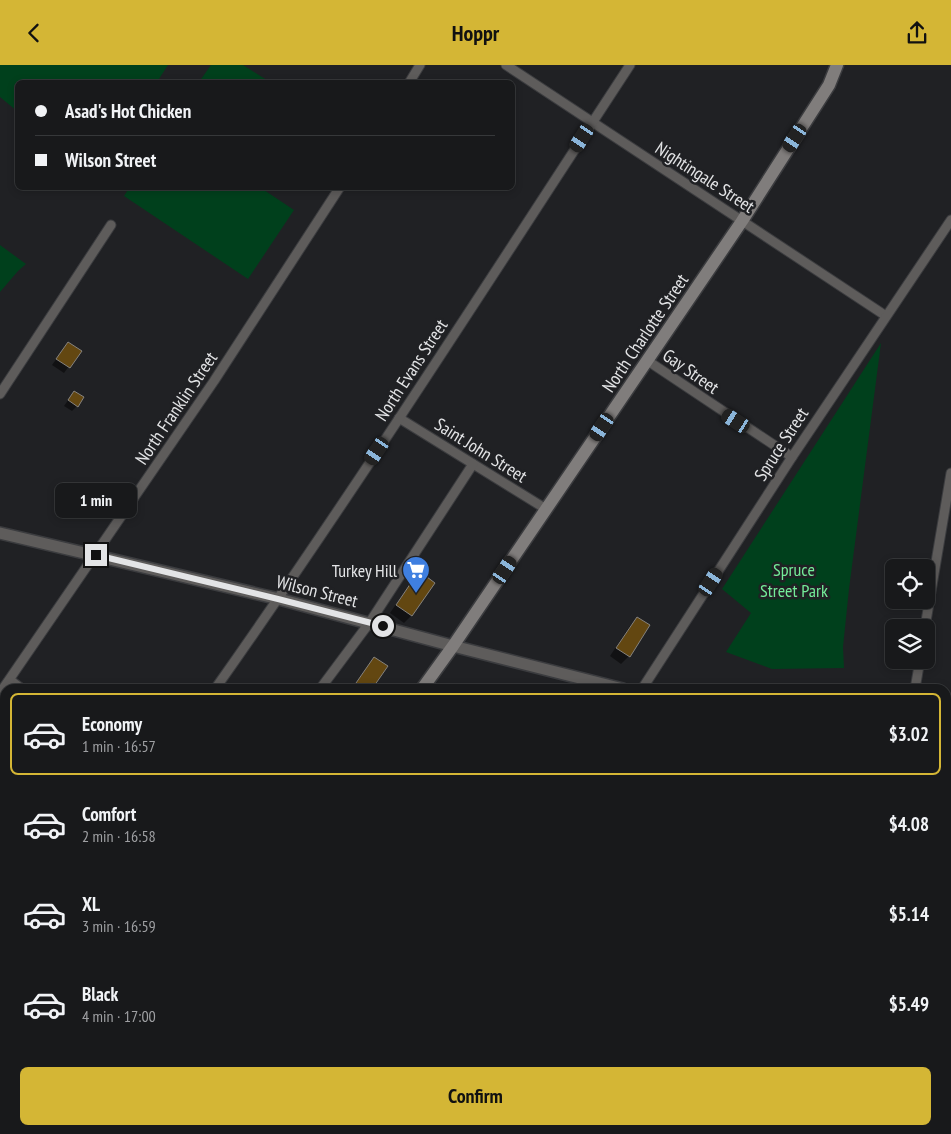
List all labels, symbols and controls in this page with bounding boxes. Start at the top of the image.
icon: back [20,19,48,47]
text: Hoppr [452,19,499,47]
icon: share [903,19,931,47]
text: Asad's Hot Chicken [65,99,191,123]
car [567,121,596,155]
car [780,121,809,155]
street label: Nightingale Street [651,136,759,218]
text: Wilson Street [65,148,156,172]
street label: North Charlotte Street [597,269,693,397]
street label: North Evans Street [370,315,452,425]
street label: Gay Street [658,343,724,399]
street label: North Franklin Street [130,347,222,469]
street label: Spruce Street [749,403,813,485]
car [719,407,752,435]
car [587,410,616,444]
street label: Saint John Street [431,413,531,487]
car [362,434,391,468]
callout: 1 min [55,483,137,517]
text: 1 min [80,490,112,510]
route end [85,544,107,566]
car [490,553,519,587]
supermarket icon: Turkey Hill [401,555,431,594]
park label: Spruce Street Park [760,558,828,602]
place label: Turkey Hill [332,559,398,582]
map controls [885,559,935,669]
button: locate [885,559,935,609]
car [696,565,725,599]
street label: Wilson Street [274,570,360,612]
route start [372,615,394,637]
button: layers [885,619,935,669]
icon: car [22,712,67,757]
text: Economy [82,712,142,736]
text: $3.02 [889,722,929,746]
text: 1 min · 16:57 [82,736,156,756]
icon: car [22,802,67,847]
text: Comfort [82,802,136,826]
text: $4.08 [889,812,929,836]
text: 2 min · 16:58 [82,826,156,846]
icon: car [22,892,67,937]
text: XL [82,892,100,916]
text: $5.14 [889,902,929,926]
text: 3 min · 16:59 [82,916,156,936]
icon: car [22,982,67,1027]
text: Black [82,982,118,1006]
text: $5.49 [889,992,929,1016]
text: 4 min · 17:00 [82,1006,156,1026]
button: Confirm [20,1067,931,1125]

